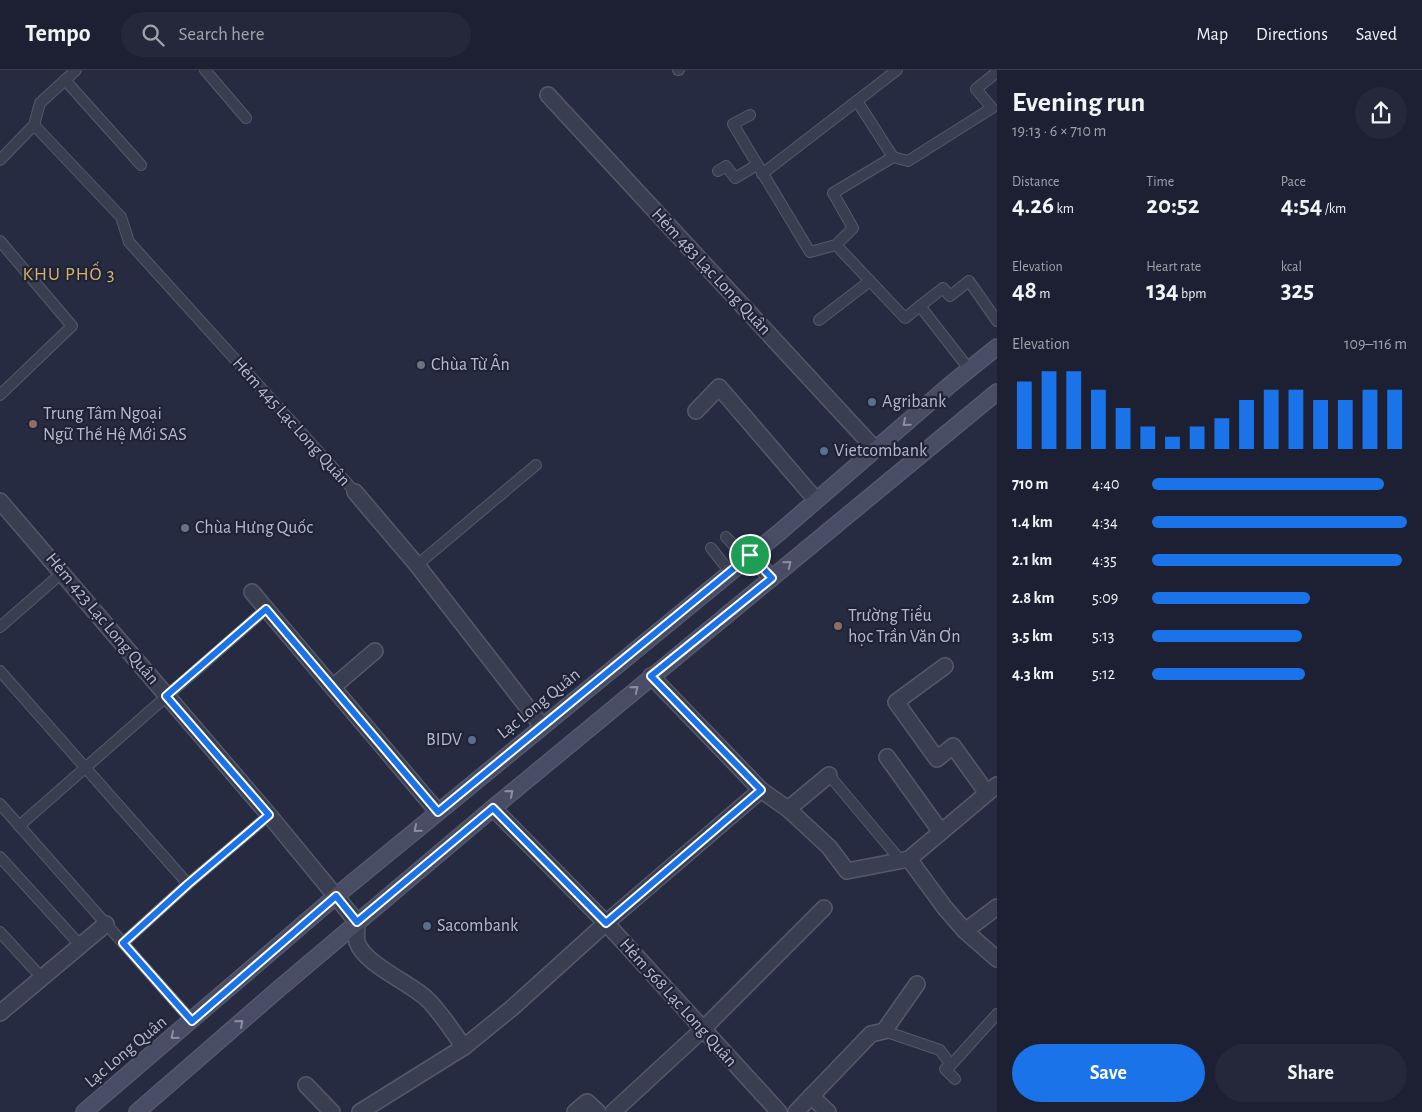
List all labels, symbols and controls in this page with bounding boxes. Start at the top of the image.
search box [121,12,471,57]
icon: search [139,21,167,49]
text: Tempo [25,22,91,46]
text: Search here [179,25,264,44]
text: Map [1197,26,1228,44]
text: Directions [1256,26,1328,44]
text: Saved [1356,26,1397,44]
button: share [1355,87,1407,139]
text: Evening run [1012,89,1145,117]
text: 19:13 · 6 × 710 m [1012,123,1106,139]
text: Distance [1012,175,1059,189]
text: Time [1146,175,1174,189]
text: Pace [1281,175,1306,189]
text: 4.26 [1012,193,1054,218]
text: 20:52 [1146,193,1199,218]
text: 4:54 [1281,193,1322,218]
text: km [1054,202,1074,216]
text: /km [1322,202,1346,216]
street label: Hẻm 483 Lạc Long Quân [648,205,774,339]
text: Elevation [1012,260,1063,274]
text: Heart rate [1146,260,1201,274]
text: kcal [1281,260,1302,274]
district label: KHU PHỐ 3 [23,261,116,284]
text: 48 [1012,278,1037,303]
text: 134 [1146,278,1179,303]
text: 325 [1281,278,1314,303]
text: m [1037,287,1050,301]
text: bpm [1179,287,1206,301]
text: Elevation [1012,336,1070,352]
text: 109–116 m [1344,336,1407,352]
place label: Chùa Từ Ân [431,353,510,374]
street label: Hẻm 445 Lạc Long Quân [229,354,353,490]
marker: Chùa Từ Ân [415,359,427,371]
place label: Agribank [882,393,947,411]
marker: Agribank [866,396,878,408]
place label: Trung Tâm Ngoại Ngữ Thế Hệ Mới SAS [43,405,187,444]
one-way arrow [902,417,911,426]
marker: Trung Tâm Ngoại Ngữ Thế Hệ Mới SAS [27,418,39,430]
place label: Vietcombank [834,442,928,460]
marker: Vietcombank [818,445,830,457]
text: 710 m [1012,476,1048,492]
text: 4:40 [1092,476,1120,492]
text: 1.4 km [1012,514,1053,530]
text: 4:34 [1092,514,1118,530]
place label: Chùa Hưng Quốc [195,518,313,537]
marker: Chùa Hưng Quốc [179,522,191,534]
pin [729,534,771,576]
icon: arrive [736,541,764,569]
street label: Hẻm 423 Lạc Long Quân [42,550,162,688]
text: 2.1 km [1012,552,1052,568]
text: 4:35 [1092,552,1117,568]
one-way arrow [782,562,791,570]
text: 2.8 km [1012,590,1054,606]
text: 5:09 [1092,590,1118,606]
place label: Trường Tiểu học Trần Văn Ơn [848,605,960,646]
marker: Trường Tiểu học Trần Văn Ơn [832,620,844,632]
text: 3.5 km [1012,628,1053,644]
text: 5:13 [1092,628,1114,644]
street label: Lạc Long Quân [494,665,584,743]
text: 4.3 km [1012,666,1054,682]
text: 5:12 [1092,666,1115,682]
one-way arrow [630,686,639,695]
place label: BIDV [426,731,463,749]
marker: BIDV [466,734,478,746]
one-way arrow [505,790,514,799]
one-way arrow [414,823,423,832]
place label: Sacombank [437,917,519,935]
marker: Sacombank [421,920,433,932]
street label: Hẻm 568 Lạc Long Quân [616,935,740,1071]
street label: Lạc Long Quân [82,1013,170,1091]
one-way arrow [234,1019,243,1028]
one-way arrow [170,1030,179,1039]
button: Save [1012,1044,1205,1102]
button: Share [1215,1044,1407,1102]

